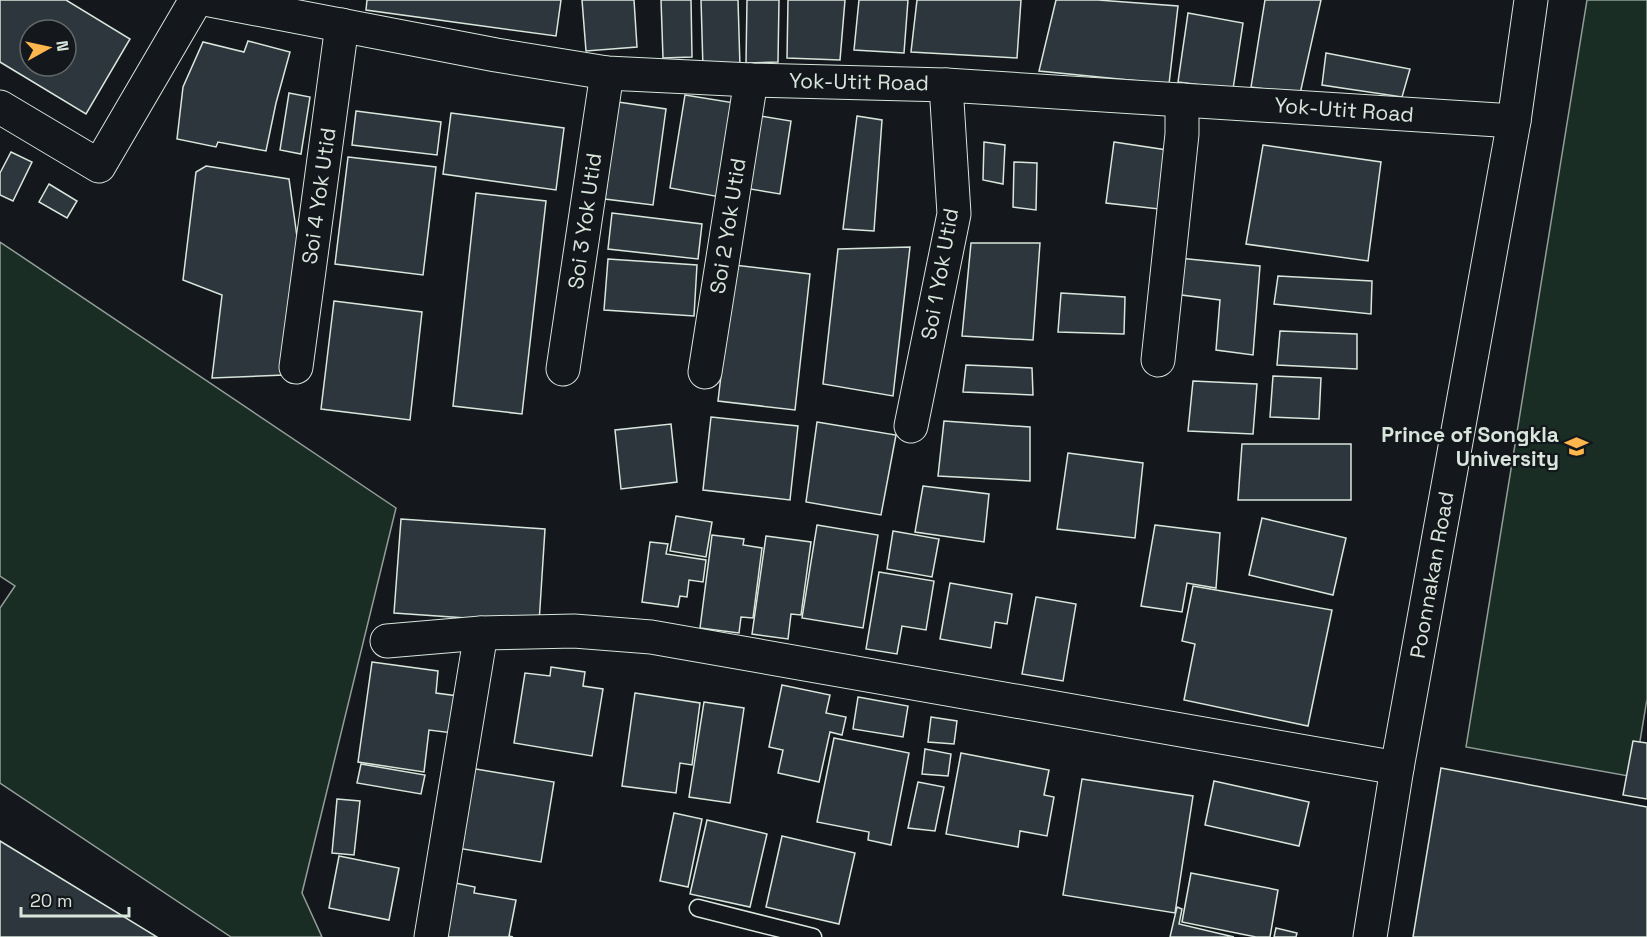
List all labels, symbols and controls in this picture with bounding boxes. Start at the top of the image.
north arrow [18,18,78,78]
text: N [51,39,74,53]
street label: Yok-Utit Road [789,67,929,96]
street label: Yok-Utit Road [1273,91,1415,128]
street label: Soi 4 Yok Utid [296,126,341,266]
street label: Soi 3 Yok Utid [562,151,607,291]
street label: Soi 2 Yok Utid [703,156,752,296]
street label: Soi 1 Yok Utid [915,206,964,342]
place label: Prince of Songkla University [1381,421,1559,472]
school or university icon: Prince of Songkla University [1564,434,1590,460]
street label: Poonnakan Road [1404,489,1459,660]
scale bar [21,880,129,918]
text: 20 m [30,889,73,912]

